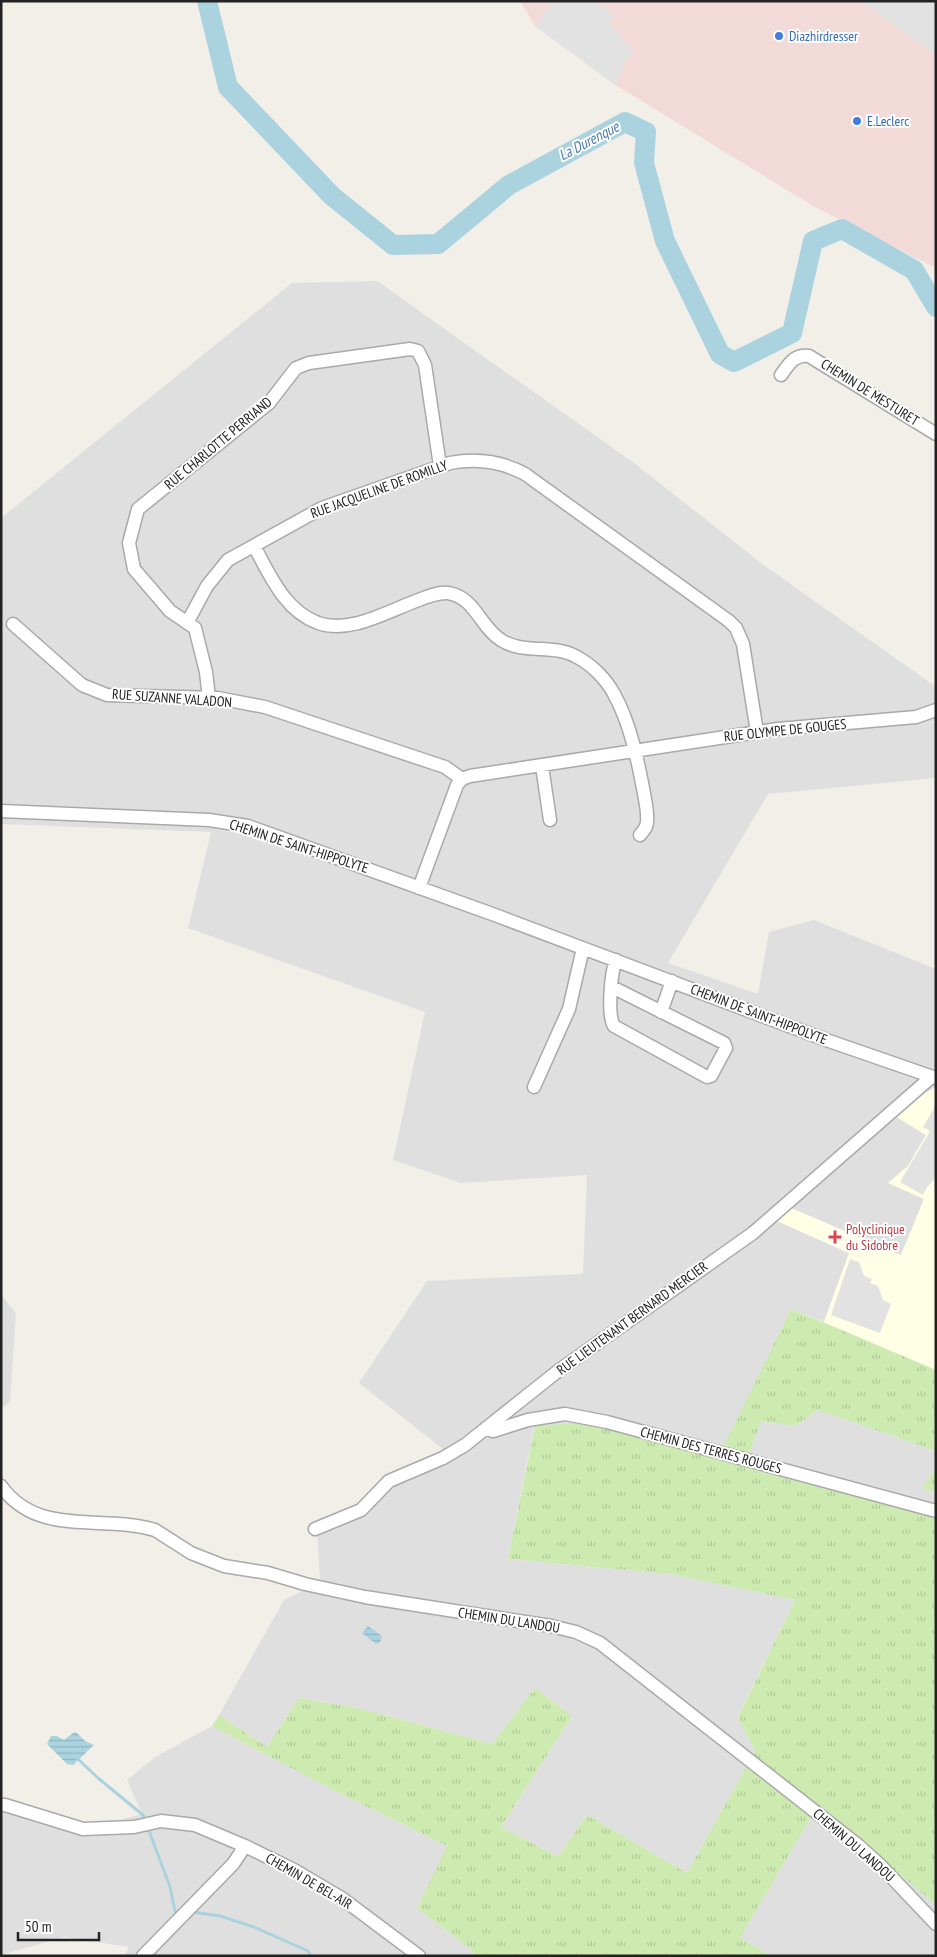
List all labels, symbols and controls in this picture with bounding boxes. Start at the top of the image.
place label: Diazhirdresser [789,27,858,45]
marker: Diazhirdresser [773,30,785,42]
place label: E.Leclerc [867,112,909,130]
marker: E.Leclerc [851,115,863,127]
water label: La Durenque [555,116,623,164]
street label: CHEMIN DE MESTURET [818,355,923,430]
street label: RUE CHARLOTTE PERRIAND [161,393,275,493]
street label: RUE JACQUELINE DE ROMILLY [308,456,451,522]
street label: RUE SUZANNE VALADON [111,685,233,711]
street label: RUE OLYMPE DE GOUGES [723,715,847,745]
street label: CHEMIN DE SAINT-HIPPOLYTE [227,815,371,877]
street label: CHEMIN DE SAINT-HIPPOLYTE [688,980,830,1048]
place label: Polyclinique du Sidobre [846,1220,905,1254]
marker: Polyclinique du Sidobre [828,1230,842,1244]
street label: RUE LIEUTENANT BERNARD MERCIER [553,1257,711,1379]
street label: CHEMIN DES TERRES ROUGES [638,1422,784,1478]
street label: CHEMIN DU LANDOU [457,1603,561,1637]
street label: CHEMIN DU LANDOU [809,1805,899,1885]
street label: CHEMIN DE BEL-AIR [262,1849,356,1913]
scale bar [18,1910,99,1942]
text: 50 m [25,1917,51,1936]

